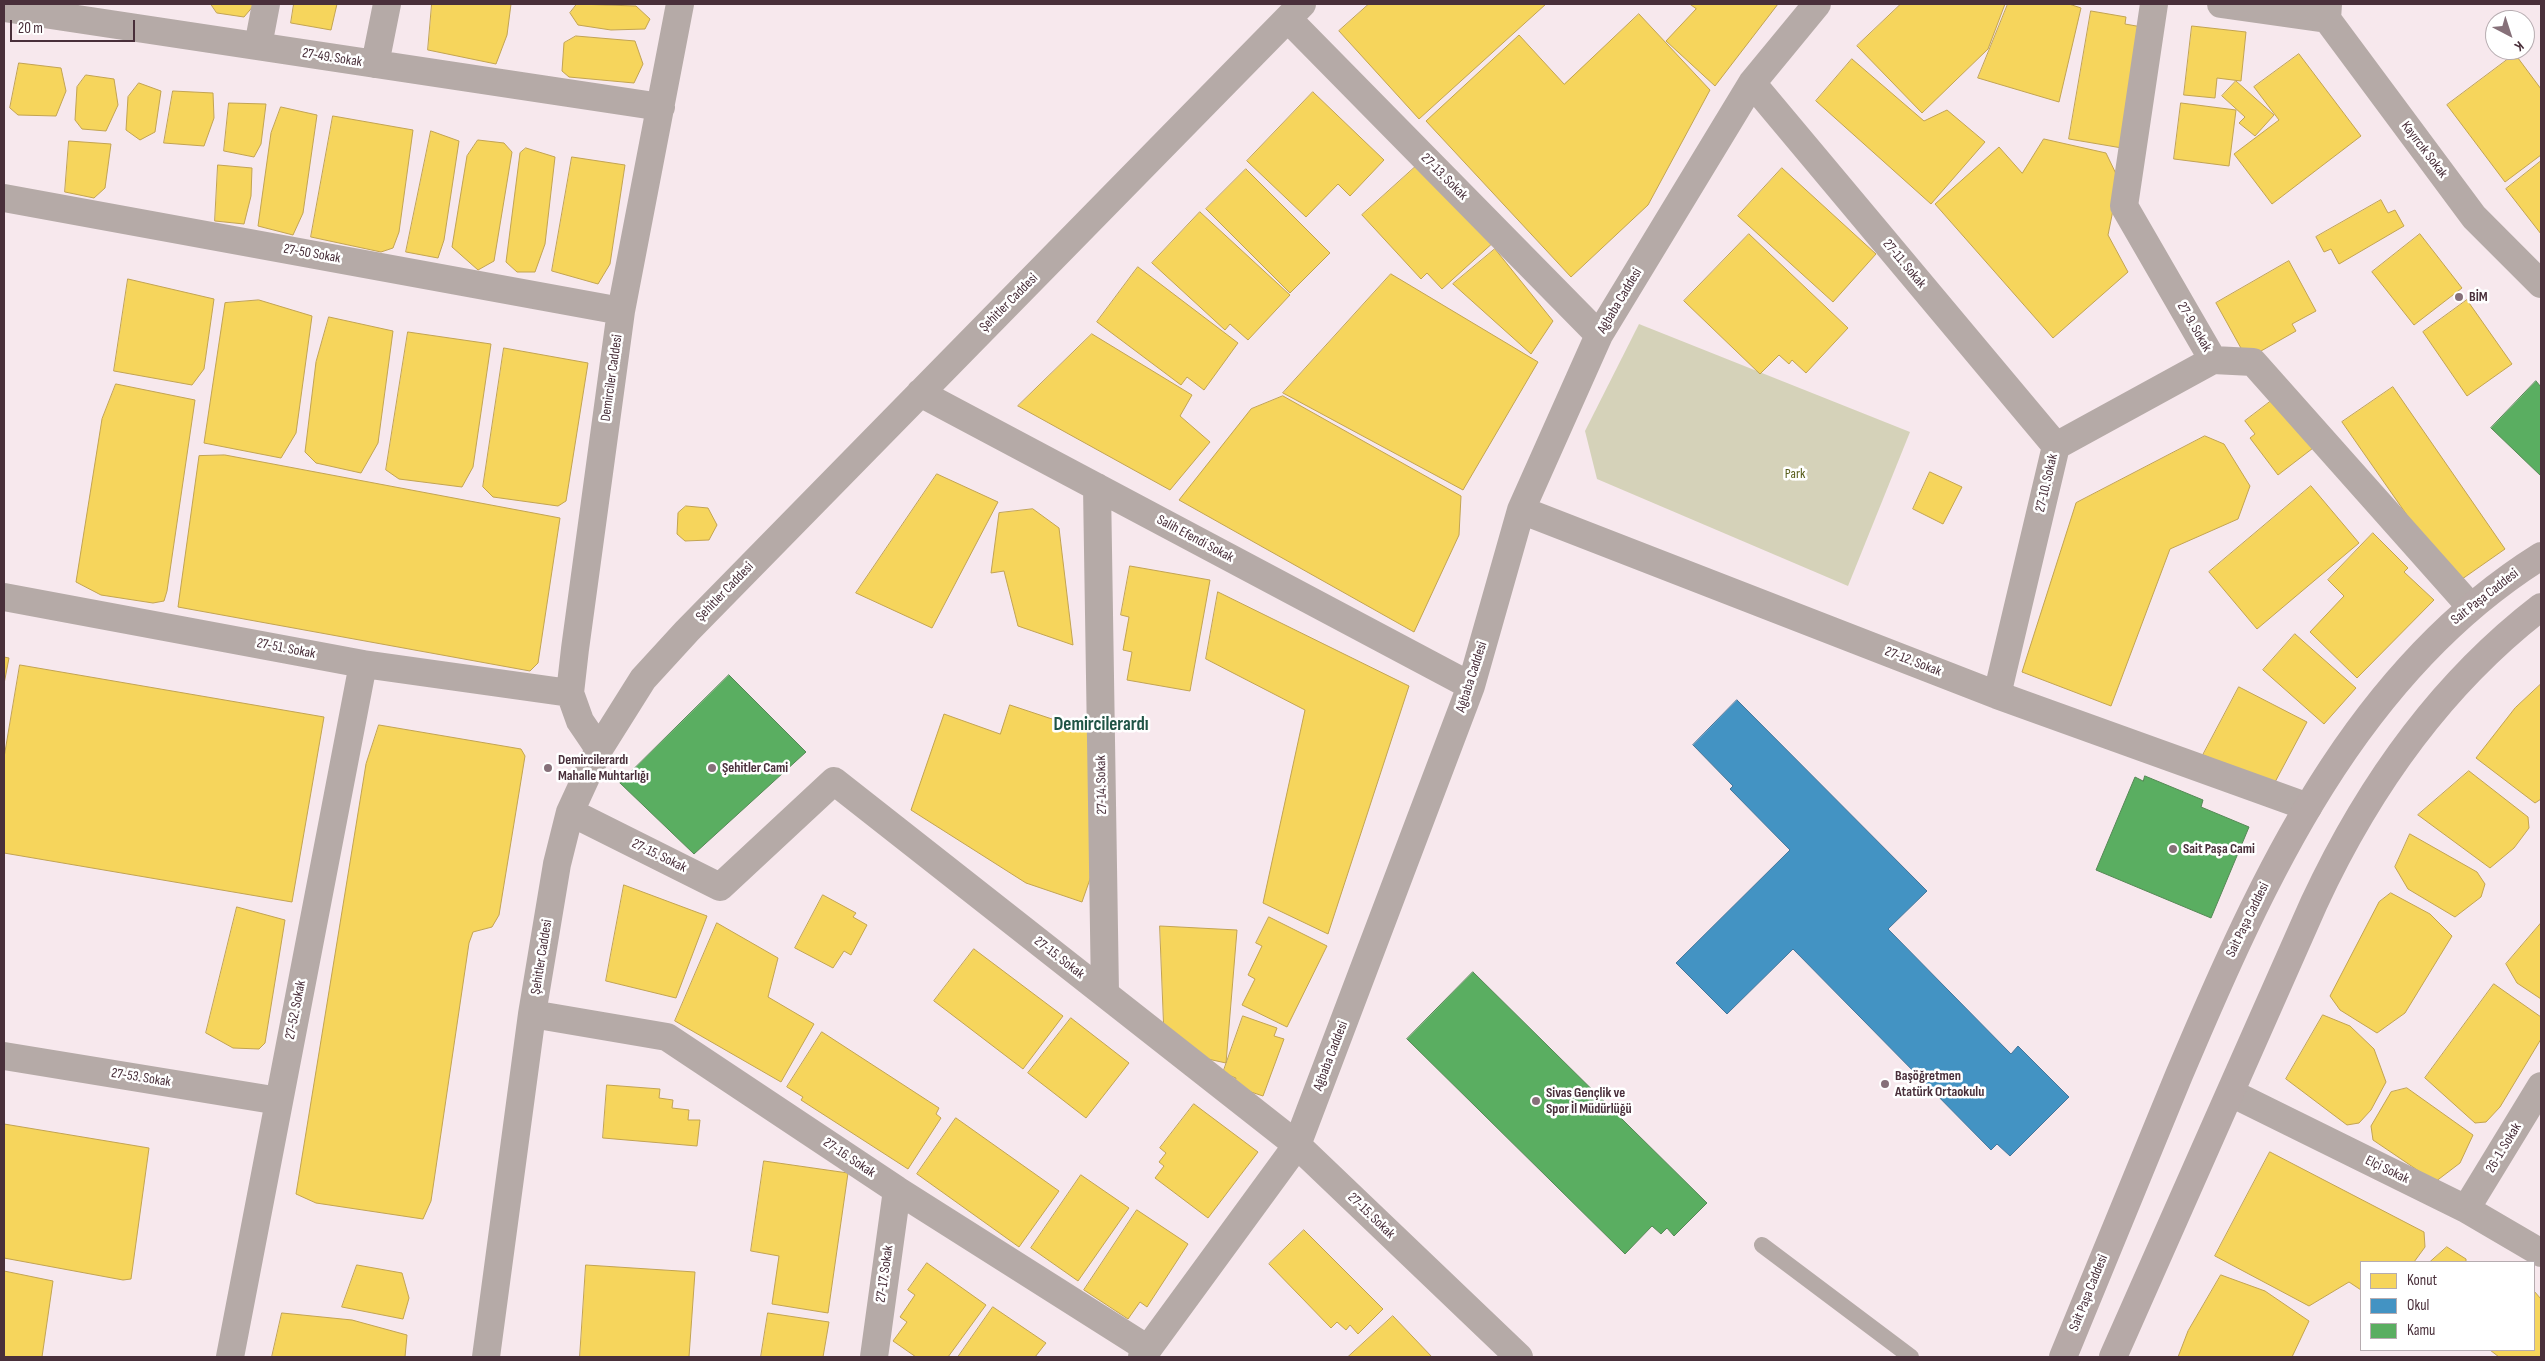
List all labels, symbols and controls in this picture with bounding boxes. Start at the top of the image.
scale bar [12,10,138,42]
north arrow [2485,10,2535,60]
text: 20 m [18,19,43,38]
text: K [2511,37,2527,55]
street label: 27-49. Sokak [301,45,363,71]
street label: Kayırcık Sokak [2397,118,2451,182]
street label: 27-13. Sokak [1417,150,1471,204]
street label: 27-11. Sokak [1879,236,1929,292]
street label: 27-50 Sokak [282,241,342,267]
street label: Ağbaba Caddesi [1594,265,1646,337]
street label: Şehitler Caddesi [976,270,1042,336]
place label: BİM [2469,289,2488,305]
marker: BİM [2453,291,2465,303]
street label: 27-9. Sokak [2173,299,2215,355]
street label: Demirciler Caddesi [598,334,626,422]
street label: 27-10. Sokak [2032,452,2062,514]
park label: Park [1785,466,1805,482]
street label: Salih Efendi Sokak [1154,512,1236,566]
street label: Şehitler Caddesi [693,559,757,625]
street label: Sait Paşa Caddesi [2448,565,2522,629]
street label: 27-51. Sokak [255,635,317,663]
street label: Ağbaba Caddesi [1453,640,1491,714]
street label: 27-12. Sokak [1882,644,1944,680]
district label: Demircilerardı [1053,714,1149,736]
place label: Demircilerardı Mahalle Muhtarlığı [558,752,649,784]
street label: 27-14. Sokak [1093,755,1111,815]
place label: Şehitler Cami [722,760,788,776]
marker: Demircilerardı Mahalle Muhtarlığı [542,762,554,774]
marker: Şehitler Cami [706,762,718,774]
street label: 27-15. Sokak [629,836,689,876]
place label: Sait Paşa Cami [2183,841,2255,857]
marker: Sait Paşa Cami [2167,843,2179,855]
street label: Sait Paşa Caddesi [2223,880,2273,960]
street label: Şehitler Caddesi [528,918,556,996]
street label: 27-15. Sokak [1031,933,1087,983]
street label: 27-52. Sokak [282,979,310,1041]
street label: Ağbaba Caddesi [1310,1019,1352,1093]
street label: 27-53. Sokak [110,1065,172,1091]
place label: Başöğretmen Atatürk Ortaokulu [1895,1068,1984,1100]
marker: Başöğretmen Atatürk Ortaokulu [1879,1078,1891,1090]
place label: Sivas Gençlik ve Spor İl Müdürlüğü [1546,1085,1632,1118]
marker: Sivas Gençlik ve Spor İl Müdürlüğü [1530,1095,1542,1107]
street label: 26-1. Sokak [2483,1120,2525,1176]
street label: 27-16. Sokak [820,1134,878,1182]
street label: Elçi Sokak [2362,1152,2412,1188]
street label: 27-15. Sokak [1344,1189,1398,1243]
street label: 27-17. Sokak [873,1244,897,1304]
street label: Sait Paşa Caddesi [2066,1252,2112,1334]
legend [2360,1261,2535,1351]
text: Konut [2407,1271,2437,1290]
text: Okul [2407,1296,2429,1315]
text: Kamu [2407,1321,2435,1340]

